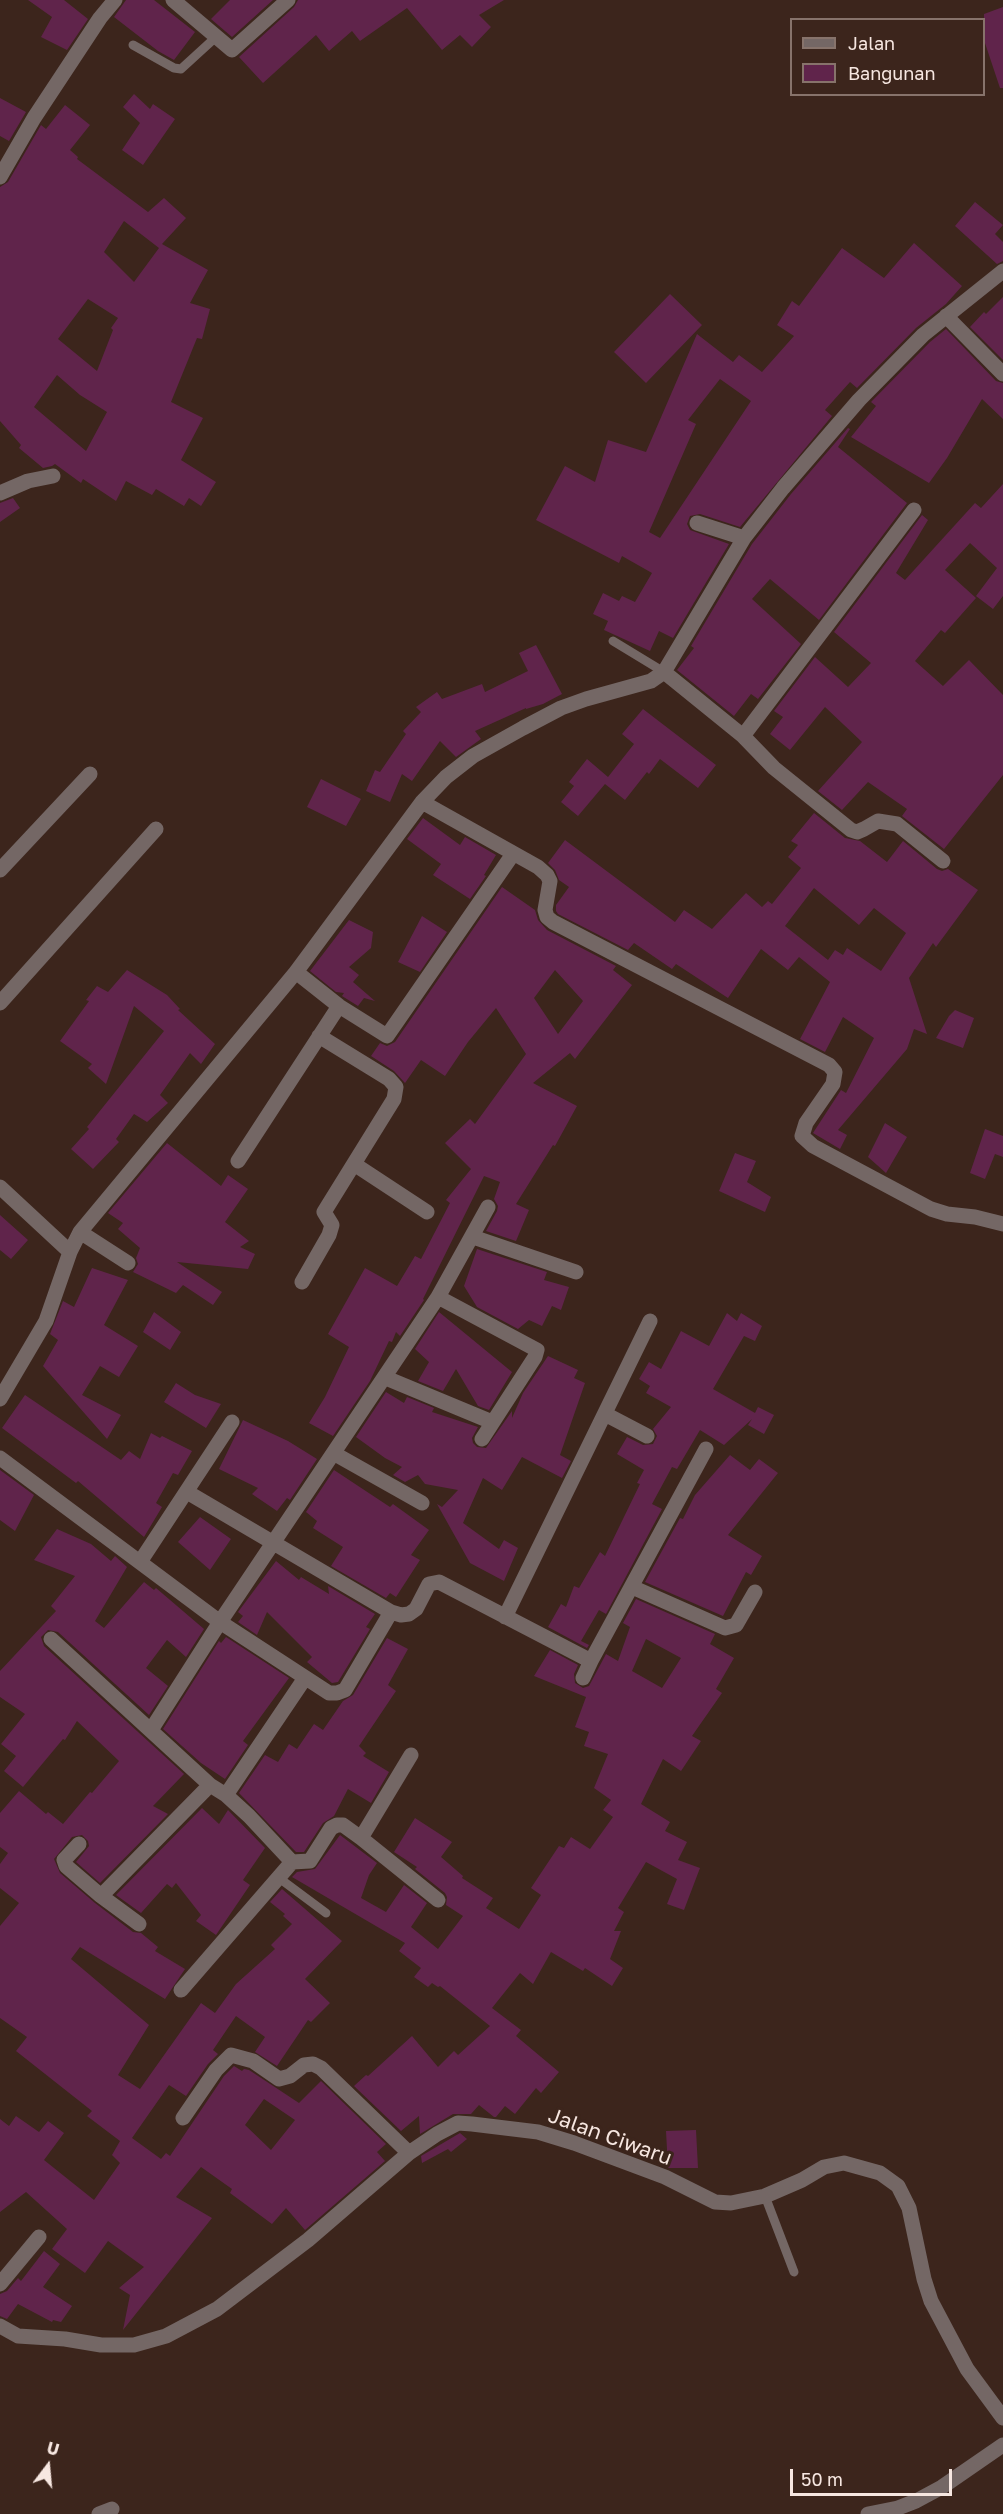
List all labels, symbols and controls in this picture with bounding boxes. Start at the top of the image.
legend [790,18,985,96]
text: Jalan [848,32,895,54]
text: Bangunan [848,62,936,84]
street label: Jalan Ciwaru [545,2103,675,2171]
north arrow [18,2436,78,2496]
text: U [45,2437,61,2460]
scale bar [793,2457,955,2495]
text: 50 m [801,2468,843,2490]

